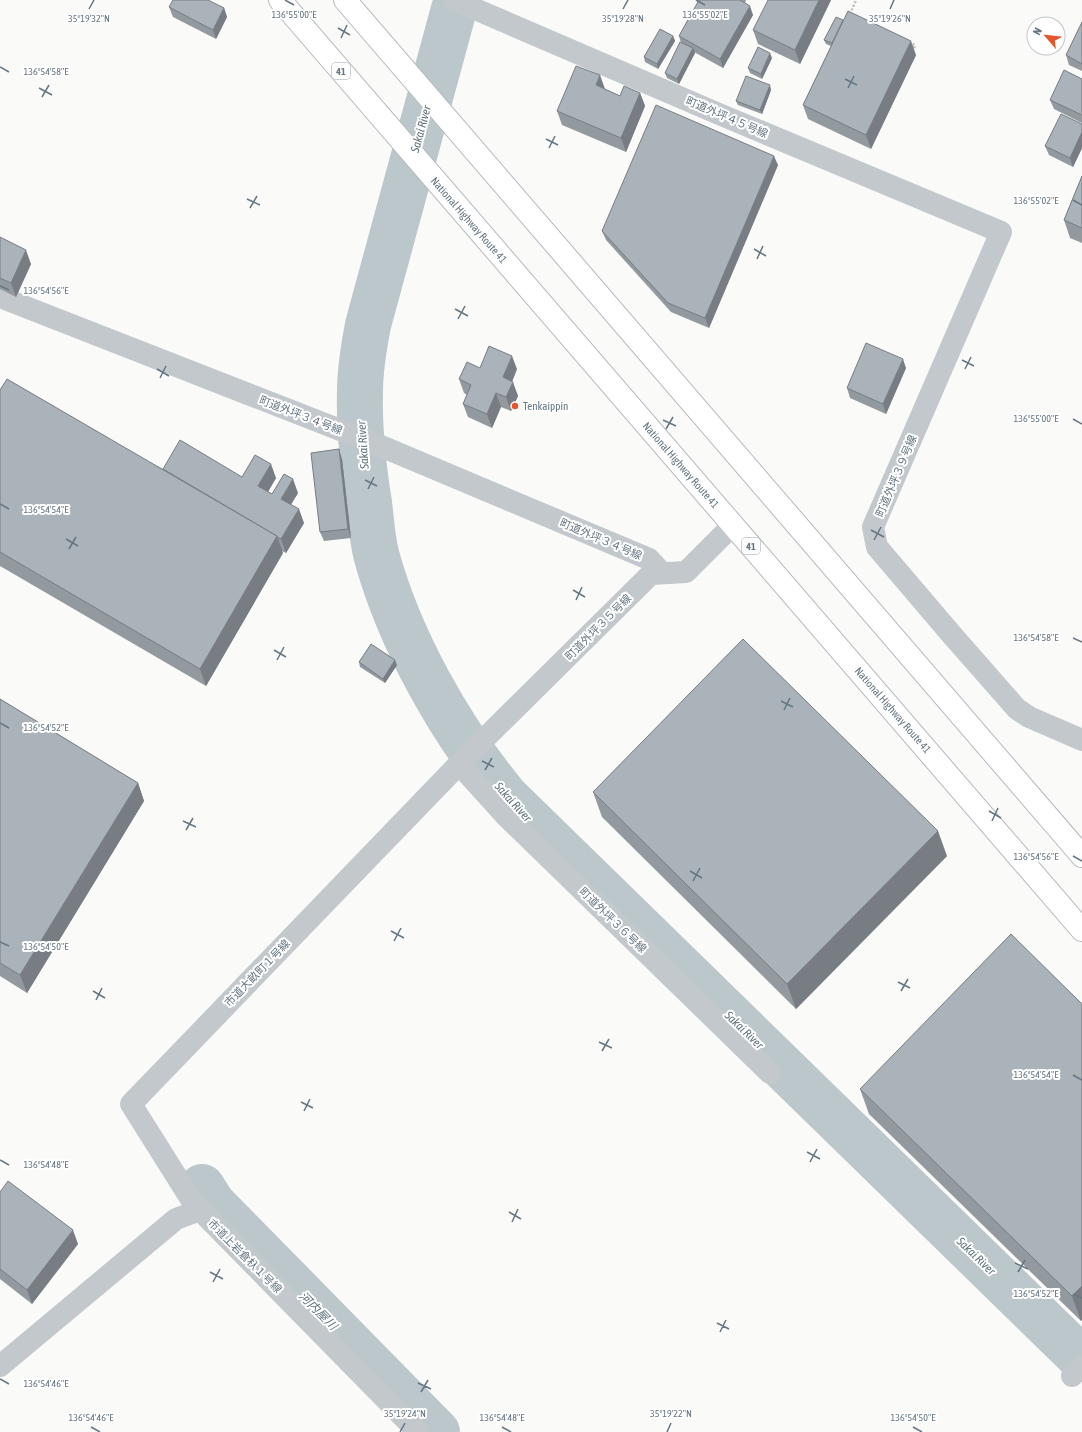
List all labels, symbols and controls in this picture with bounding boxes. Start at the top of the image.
text: 136°55'00"E [272,9,317,20]
text: 136°55'02"E [683,9,728,20]
text: 35°19'32"N [68,13,110,24]
text: 35°19'28"N [602,13,644,24]
text: 35°19'26"N [869,13,911,24]
north arrow [1026,16,1066,56]
text: N [1030,26,1044,37]
road number: 41 [332,63,350,79]
text: 136°54'58"E [24,66,69,77]
street label: 町道外坪４５号線 [684,94,770,140]
water label: Sakai River [408,103,434,155]
street label: National Highway Route 41 [428,175,510,265]
text: 136°55'02"E [1014,195,1059,206]
text: 136°54'56"E [24,285,69,296]
street label: 町道外坪３４号線 [258,394,344,436]
place label: Tenkaippin [523,400,568,412]
marker: Tenkaippin [510,401,520,411]
text: 136°55'00"E [1014,413,1059,424]
water label: Sakai River [354,420,372,471]
street label: National Highway Route 41 [640,420,722,510]
street label: 町道外坪３９号線 [873,433,919,519]
text: 136°54'54"E [24,504,69,515]
street label: 町道外坪３４号線 [558,516,644,562]
road number: 41 [742,538,760,554]
street label: 町道外坪３５号線 [563,592,633,662]
text: 136°54'58"E [1014,632,1059,643]
street label: National Highway Route 41 [852,665,934,755]
text: 136°54'52"E [24,722,69,733]
water label: Sakai River [491,779,535,825]
text: 136°54'56"E [1014,851,1059,862]
street label: 町道外坪３６号線 [577,885,649,955]
street label: 市道大畝町１号線 [222,937,292,1009]
text: 136°54'50"E [24,941,69,952]
water label: Sakai River [721,1008,767,1052]
text: 136°54'54"E [1014,1069,1059,1080]
text: 136°54'48"E [24,1159,69,1170]
street label: 市道上岩倉杁１号線 [206,1217,284,1295]
water label: Sakai River [953,1234,999,1278]
text: 136°54'52"E [1014,1288,1059,1299]
water label: 河内屋川 [296,1289,341,1334]
text: 136°54'46"E [24,1378,69,1389]
text: 35°19'24"N [384,1408,426,1419]
text: 35°19'22"N [650,1408,692,1419]
text: 136°54'46"E [69,1412,114,1423]
text: 136°54'48"E [480,1412,525,1423]
text: 136°54'50"E [891,1412,936,1423]

